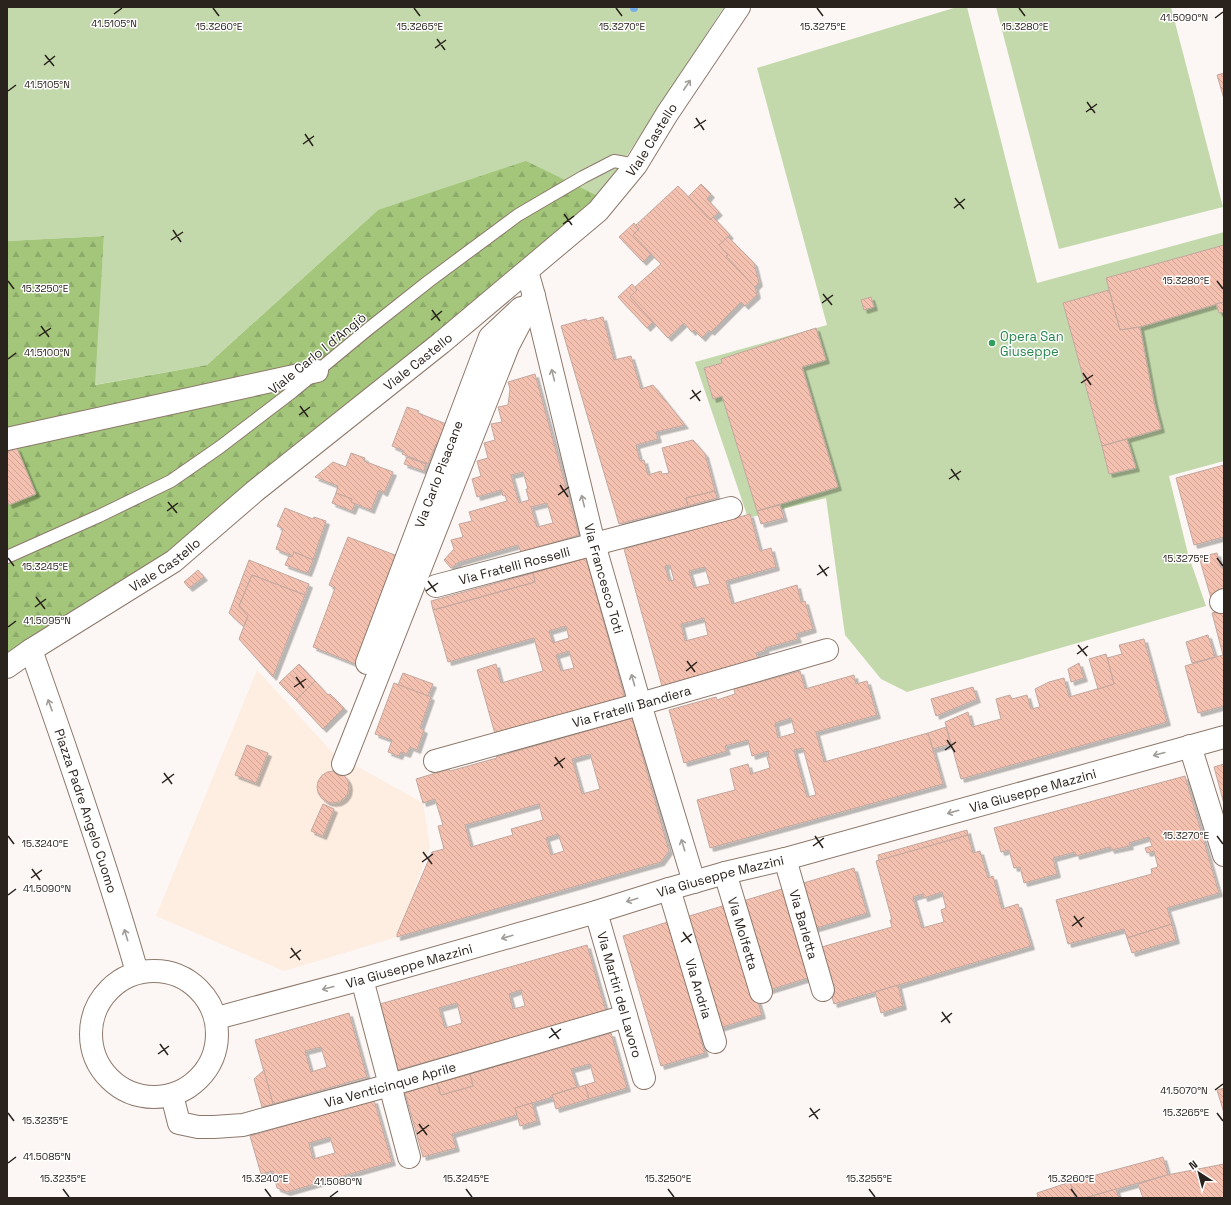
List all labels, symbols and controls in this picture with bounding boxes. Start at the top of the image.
text: 41.5090°N [1160,11,1208,24]
text: 41.5105°N [91,17,137,30]
text: 15.3260°E [196,20,243,33]
text: 15.3265°E [397,20,444,33]
text: 15.3270°E [599,20,645,33]
text: 15.3275°E [800,20,846,33]
text: 15.3280°E [1002,20,1049,33]
text: 41.5105°N [24,78,70,91]
one-way arrow [683,80,691,91]
street label: Viale Castello [622,100,681,180]
text: 15.3280°E [1163,274,1210,287]
text: 15.3250°E [22,282,69,295]
street label: Viale Carlo I d'Angiò [265,309,370,398]
place label: Opera San Giuseppe [1000,328,1064,360]
street label: Viale Castello [380,329,456,394]
marker: Opera San Giuseppe [987,338,997,348]
text: 41.5100°N [24,346,70,359]
one-way arrow [549,368,556,381]
street label: Via Carlo Pisacane [411,418,467,530]
one-way arrow [579,495,587,508]
street label: Via Francesco Toti [580,522,627,636]
street label: Viale Castello [126,534,204,596]
street label: Via Fratelli Rosselli [457,543,572,589]
text: 15.3275°E [1163,552,1209,565]
text: 15.3245°E [22,560,68,573]
text: 41.5095°N [23,614,71,627]
one-way arrow [629,674,636,687]
street label: Via Fratelli Bandiera [570,682,694,731]
one-way arrow [46,700,54,712]
street label: Piazza Padre Angelo Cuomo [50,727,121,895]
one-way arrow [1153,751,1166,759]
street label: Via Giuseppe Mazzini [967,765,1098,816]
one-way arrow [947,808,960,816]
text: 15.3270°E [1163,829,1209,842]
text: 15.3240°E [22,837,69,850]
one-way arrow [679,839,686,852]
street label: Via Giuseppe Mazzini [655,852,786,901]
text: 41.5090°N [23,882,71,895]
street label: Via Barletta [785,888,822,962]
street label: Via Molfetta [724,895,762,972]
one-way arrow [626,897,638,905]
one-way arrow [122,929,129,942]
street label: Via Martiri del Lavoro [593,930,646,1060]
one-way arrow [501,934,514,941]
street label: Via Giuseppe Mazzini [344,940,474,992]
street label: Via Andria [681,957,716,1021]
one-way arrow [322,985,335,993]
street label: Via Venticinque Aprile [323,1058,458,1111]
text: 41.5070°N [1160,1084,1208,1097]
text: 15.3265°E [1163,1106,1210,1119]
text: 15.3235°E [22,1114,68,1127]
text: 41.5085°N [23,1150,71,1163]
north arrow [1179,1153,1219,1193]
text: N [1186,1157,1200,1173]
text: 15.3235°E [40,1172,86,1185]
text: 15.3240°E [242,1172,289,1185]
text: 15.3245°E [443,1172,489,1185]
text: 15.3250°E [645,1172,692,1185]
text: 15.3255°E [846,1172,892,1185]
text: 15.3260°E [1048,1172,1095,1185]
text: 41.5080°N [314,1175,362,1188]

